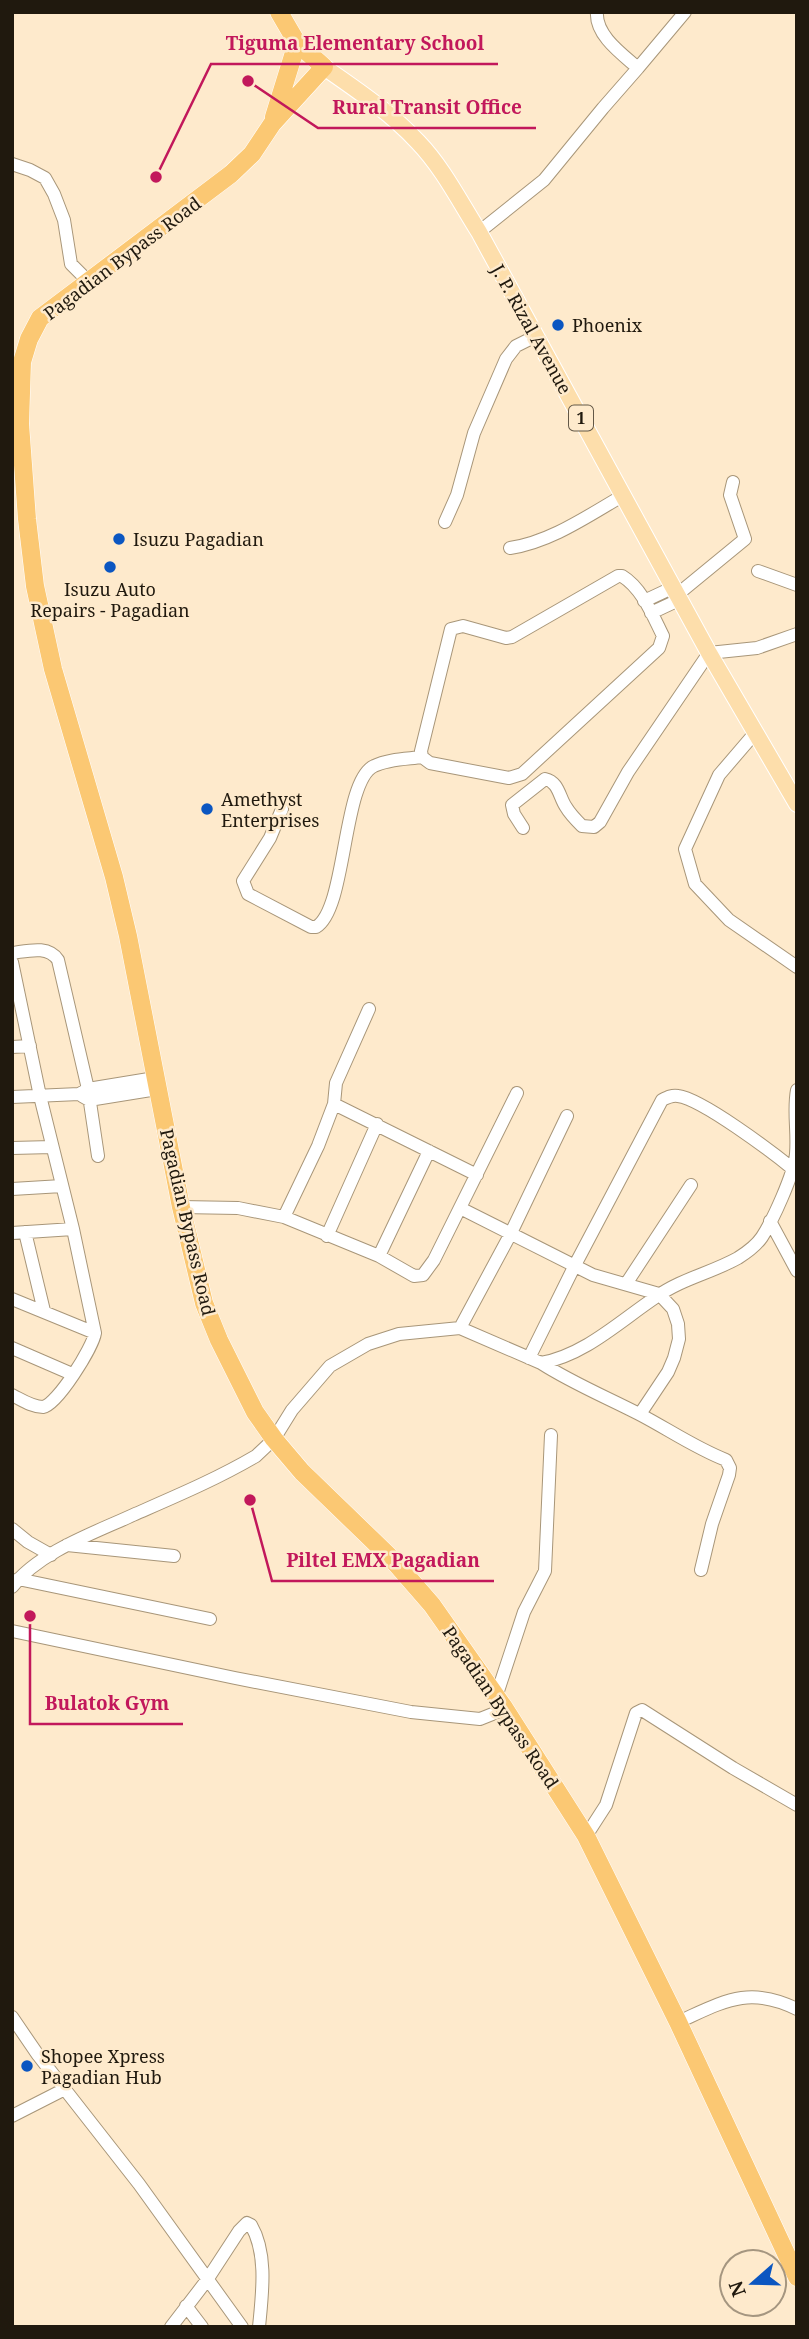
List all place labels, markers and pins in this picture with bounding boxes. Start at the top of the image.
callout: Tiguma Elementary School [211,24,498,64]
callout: Rural Transit Office [318,88,536,128]
place label: Phoenix [572,313,643,337]
marker: Phoenix [550,317,566,333]
place label: Isuzu Pagadian [133,527,264,551]
marker: Isuzu Pagadian [111,531,127,547]
marker: Isuzu Auto Repairs - Pagadian [102,559,118,575]
place label: Isuzu Auto Repairs - Pagadian [30,577,190,622]
place label: Amethyst Enterprises [221,787,319,832]
marker: Amethyst Enterprises [199,801,215,817]
callout: Piltel EMX Pagadian [272,1541,494,1581]
callout: Bulatok Gym [30,1684,183,1724]
place label: Shopee Xpress Pagadian Hub [41,2044,165,2089]
marker: Shopee Xpress Pagadian Hub [19,2058,35,2074]

